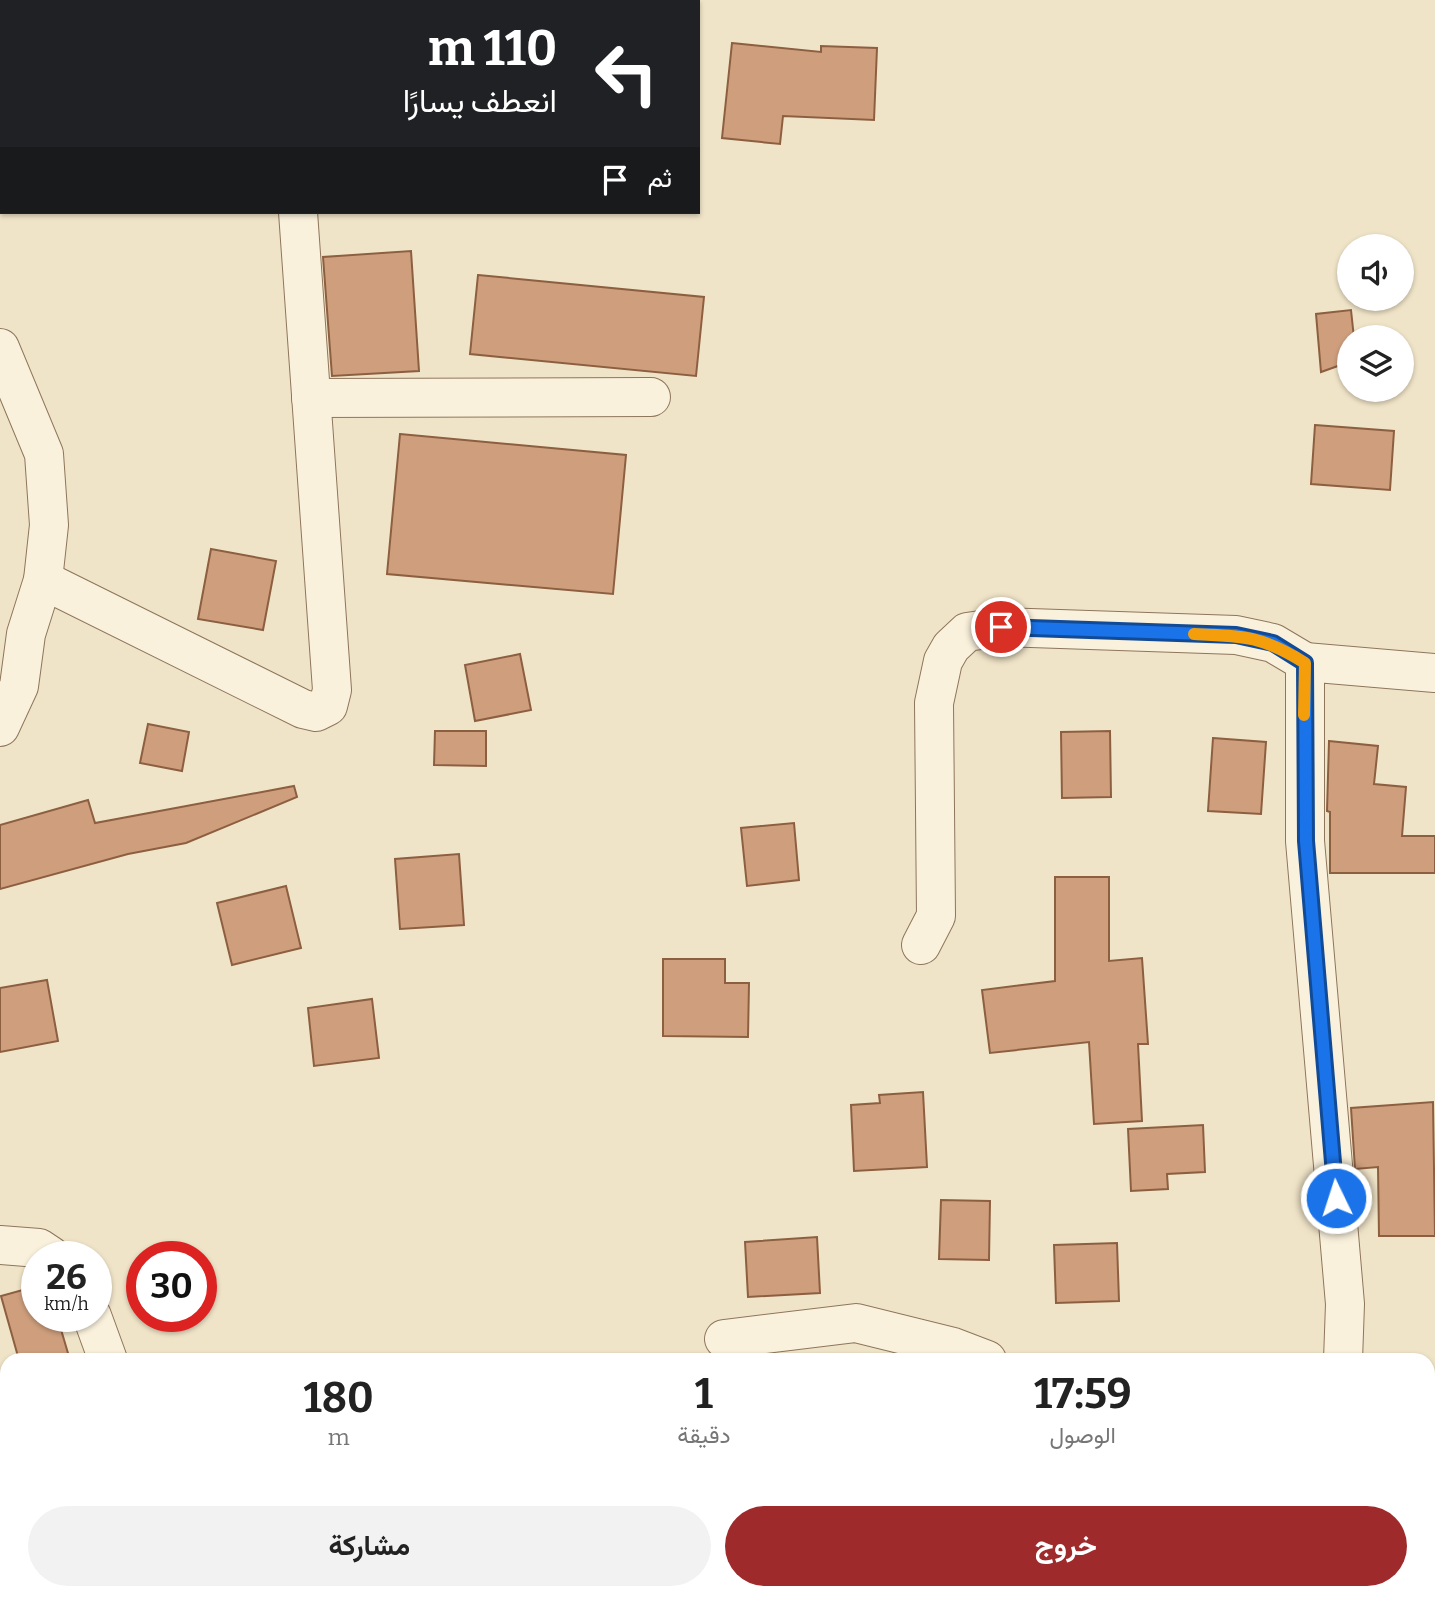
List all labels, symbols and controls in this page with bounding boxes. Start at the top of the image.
text: 110 m [428,19,557,78]
icon: left [581,28,672,119]
text: انعطف يسارًا [403,82,557,120]
icon: arrive [596,161,634,199]
text: ثم [648,163,672,194]
map controls [1337,234,1414,402]
button: sound [1337,234,1414,311]
button: layers [1337,325,1414,402]
pin [971,597,1031,657]
icon: arrive [982,608,1020,646]
position arrow [1299,1161,1373,1235]
speed limit sign: 30 [126,1241,217,1332]
text: 26 [46,1256,87,1298]
text: km/h [44,1293,89,1315]
text: 1 [695,1369,713,1419]
text: 17:59 [1034,1369,1131,1419]
text: 180 [304,1373,374,1423]
text: دقيقة [677,1421,730,1449]
text: الوصول [1050,1421,1116,1449]
text: m [328,1423,350,1451]
button: مشاركة [28,1506,711,1586]
button: خروج [725,1506,1407,1586]

